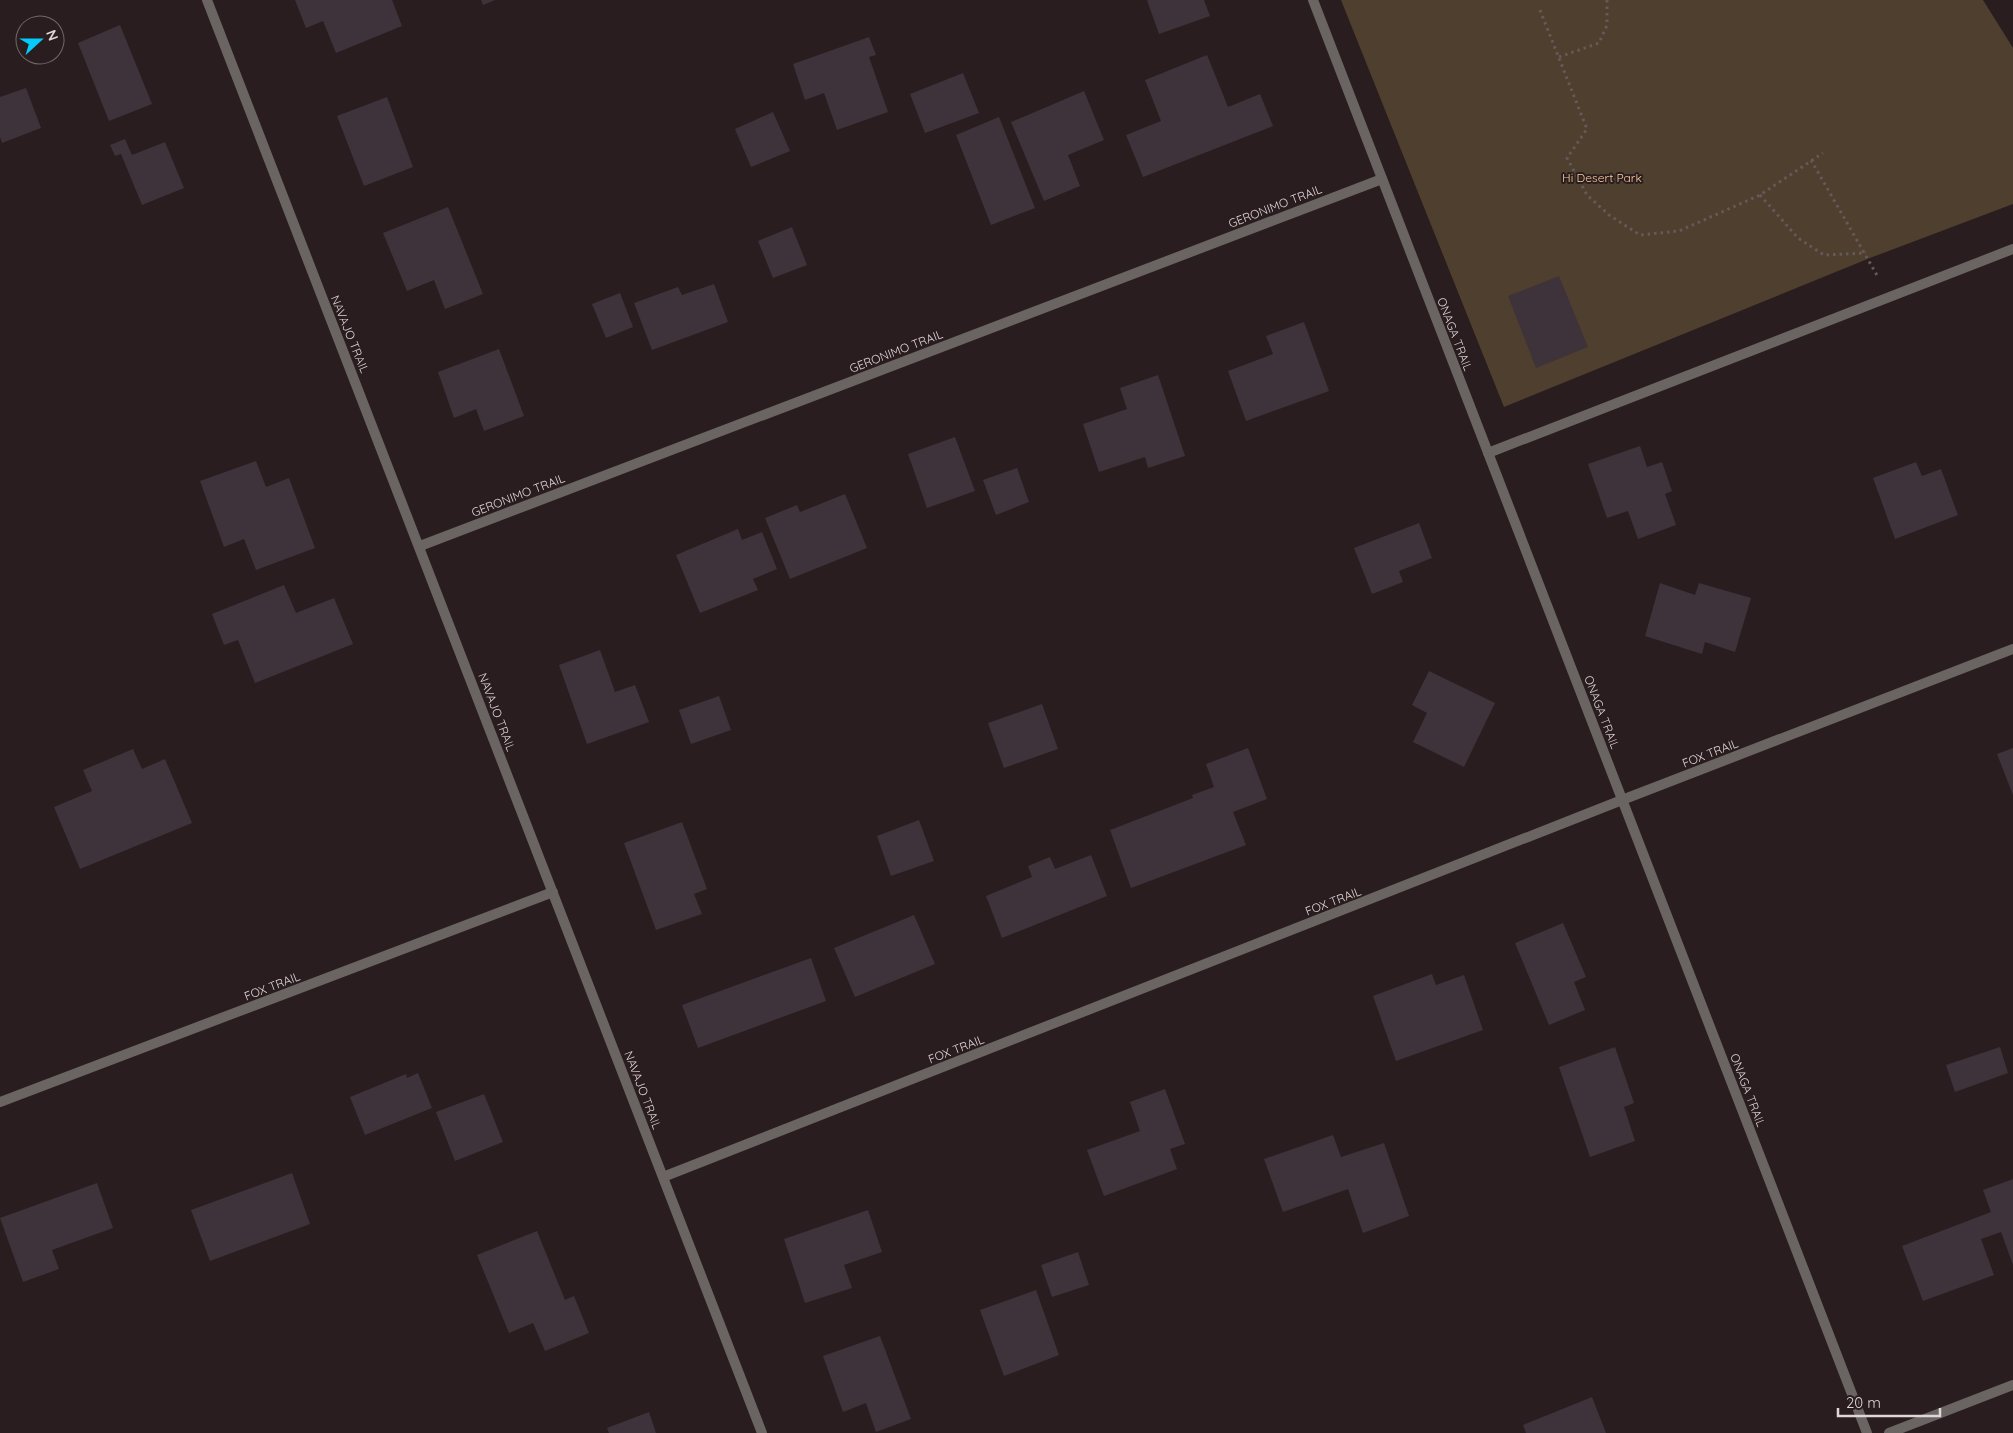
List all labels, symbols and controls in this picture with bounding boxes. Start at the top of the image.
north arrow [15,15,65,65]
text: N [42,27,62,43]
park label: Hi Desert Park [1562,170,1642,185]
street label: GERONIMO TRAIL [1226,181,1324,231]
street label: NAVAJO TRAIL [328,293,373,376]
street label: ONAGA TRAIL [1434,295,1476,373]
street label: GERONIMO TRAIL [847,326,945,376]
street label: GERONIMO TRAIL [469,470,567,520]
street label: NAVAJO TRAIL [475,671,519,754]
street label: ONAGA TRAIL [1581,673,1623,751]
street label: FOX TRAIL [1680,735,1741,770]
street label: FOX TRAIL [1303,883,1364,918]
street label: FOX TRAIL [242,968,303,1003]
street label: FOX TRAIL [926,1031,987,1066]
street label: NAVAJO TRAIL [621,1049,665,1132]
street label: ONAGA TRAIL [1727,1051,1769,1129]
scale bar [1838,1386,1940,1418]
text: 20 m [1846,1393,1881,1412]

